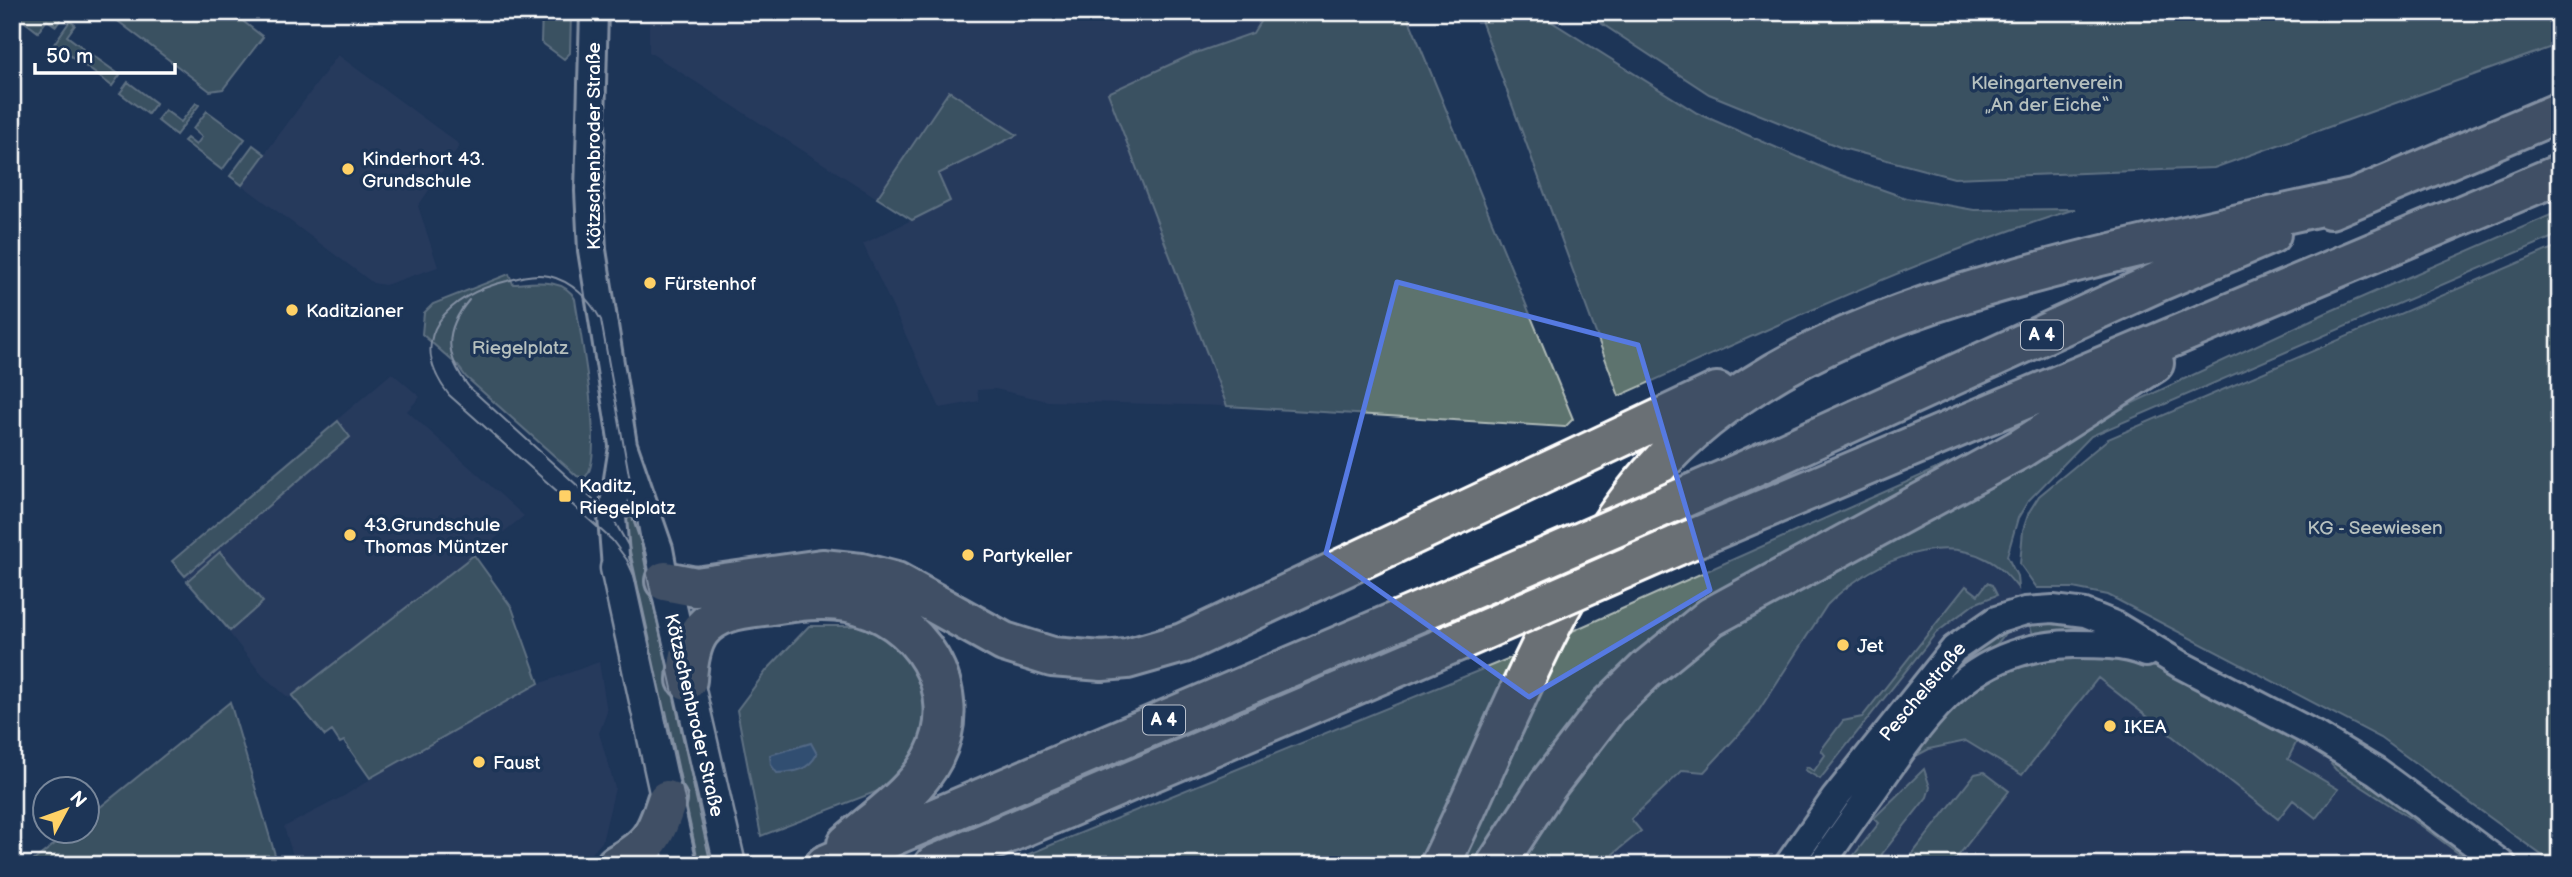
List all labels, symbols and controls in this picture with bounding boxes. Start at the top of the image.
scale bar [35,32,175,76]
street label: Kötzschenbroder Straße [583,42,606,250]
text: 50 m [46,44,93,69]
park label: Kleingartenverein „An der Eiche“ [1971,72,2123,117]
place label: Kinderhort 43. Grundschule [362,148,485,193]
marker: Kinderhort 43. Grundschule [340,161,356,177]
place label: Fürstenhof [664,273,757,296]
marker: Fürstenhof [642,275,658,291]
place label: Kaditzianer [306,300,404,323]
marker: Kaditzianer [284,302,300,318]
road number: A 4 [2021,320,2063,349]
park label: Riegelplatz [472,337,569,360]
place label: Kaditz, Riegelplatz [579,475,676,520]
marker: Kaditz, Riegelplatz [557,488,573,504]
place label: 43.Grundschule Thomas Müntzer [364,514,509,559]
park label: KG - Seewiesen [2307,517,2443,540]
marker: 43.Grundschule Thomas Müntzer [342,527,358,543]
place label: Partykeller [982,545,1073,568]
marker: Partykeller [960,547,976,563]
street label: Kötzschenbroder Straße [659,612,728,819]
place label: Jet [1857,635,1884,658]
marker: Jet [1835,637,1851,653]
street label: Peschelstraße [1875,638,1971,746]
road number: A 4 [1143,706,1185,734]
place label: IKEA [2124,716,2167,739]
marker: IKEA [2102,718,2118,734]
place label: Faust [493,752,540,775]
marker: Faust [471,754,487,770]
north arrow [32,776,102,846]
text: N [64,787,91,813]

